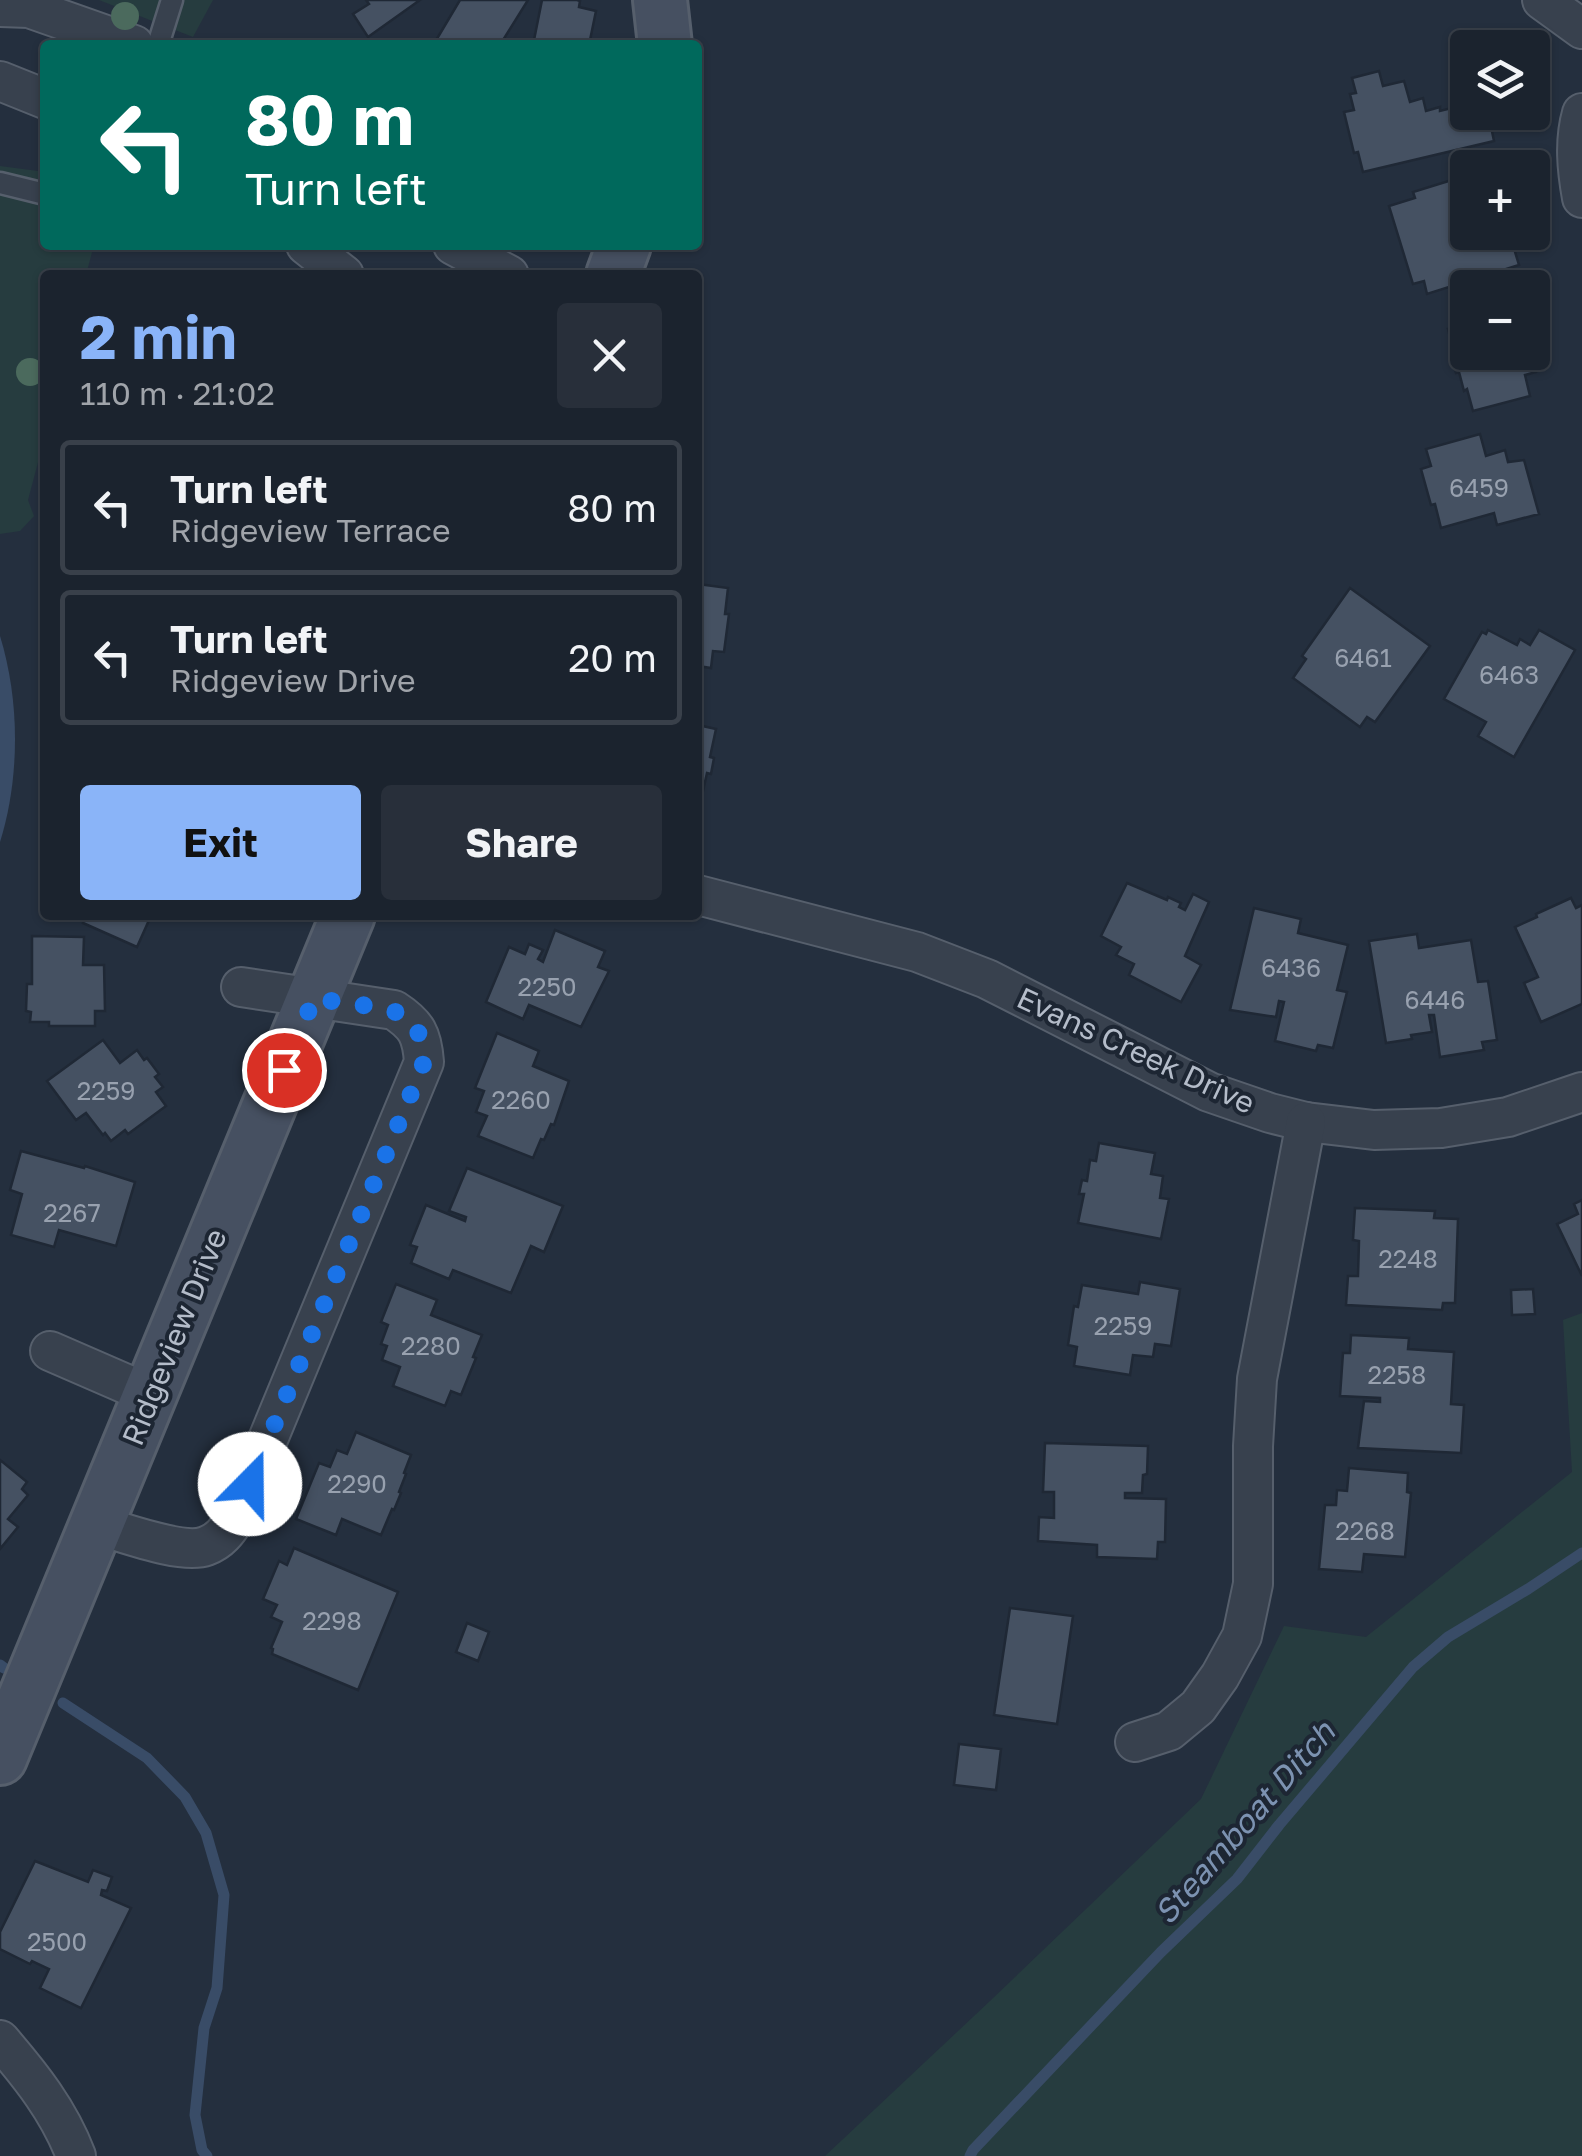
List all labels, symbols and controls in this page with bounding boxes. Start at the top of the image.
map controls [1450,30,1550,370]
button: layers [1450,30,1550,130]
text: 80 m [245,76,414,160]
icon: left [80,80,210,210]
button: + [1450,150,1550,250]
text: Turn left [245,161,427,215]
button: − [1450,270,1550,370]
text: 2 min [80,300,237,372]
button: close [557,303,662,408]
text: 110 m · 21:02 [80,374,275,412]
text: Turn left [170,466,328,511]
house number: 6459 [1449,472,1509,503]
icon: left [85,480,140,535]
text: 80 m [567,485,657,530]
text: Ridgeview Terrace [170,511,451,549]
text: Turn left [170,616,328,661]
icon: left [85,630,140,685]
text: 20 m [568,635,657,680]
house number: 6461 [1334,642,1392,673]
house number: 6463 [1479,659,1539,690]
text: Ridgeview Drive [170,661,416,699]
button: Exit [80,785,361,900]
button: Share [381,785,662,900]
house number: 6436 [1261,952,1321,983]
house number: 2250 [517,971,577,1002]
street label: Evans Creek Drive [1011,979,1261,1121]
house number: 6446 [1405,984,1465,1015]
pin [242,1028,327,1113]
icon: arrive [257,1043,312,1098]
house number: 2259 [77,1075,135,1106]
house number: 2260 [491,1084,551,1115]
house number: 2267 [43,1197,101,1228]
street label: Ridgeview Drive [114,1224,234,1450]
house number: 2248 [1378,1243,1438,1274]
house number: 2259 [1094,1310,1152,1341]
house number: 2280 [401,1330,461,1361]
house number: 2258 [1368,1359,1426,1390]
position arrow [198,1432,302,1536]
house number: 2290 [327,1468,387,1499]
house number: 2268 [1335,1515,1395,1546]
house number: 2298 [302,1605,362,1636]
water label: Steamboat Ditch [1146,1712,1343,1931]
house number: 2500 [27,1926,87,1957]

